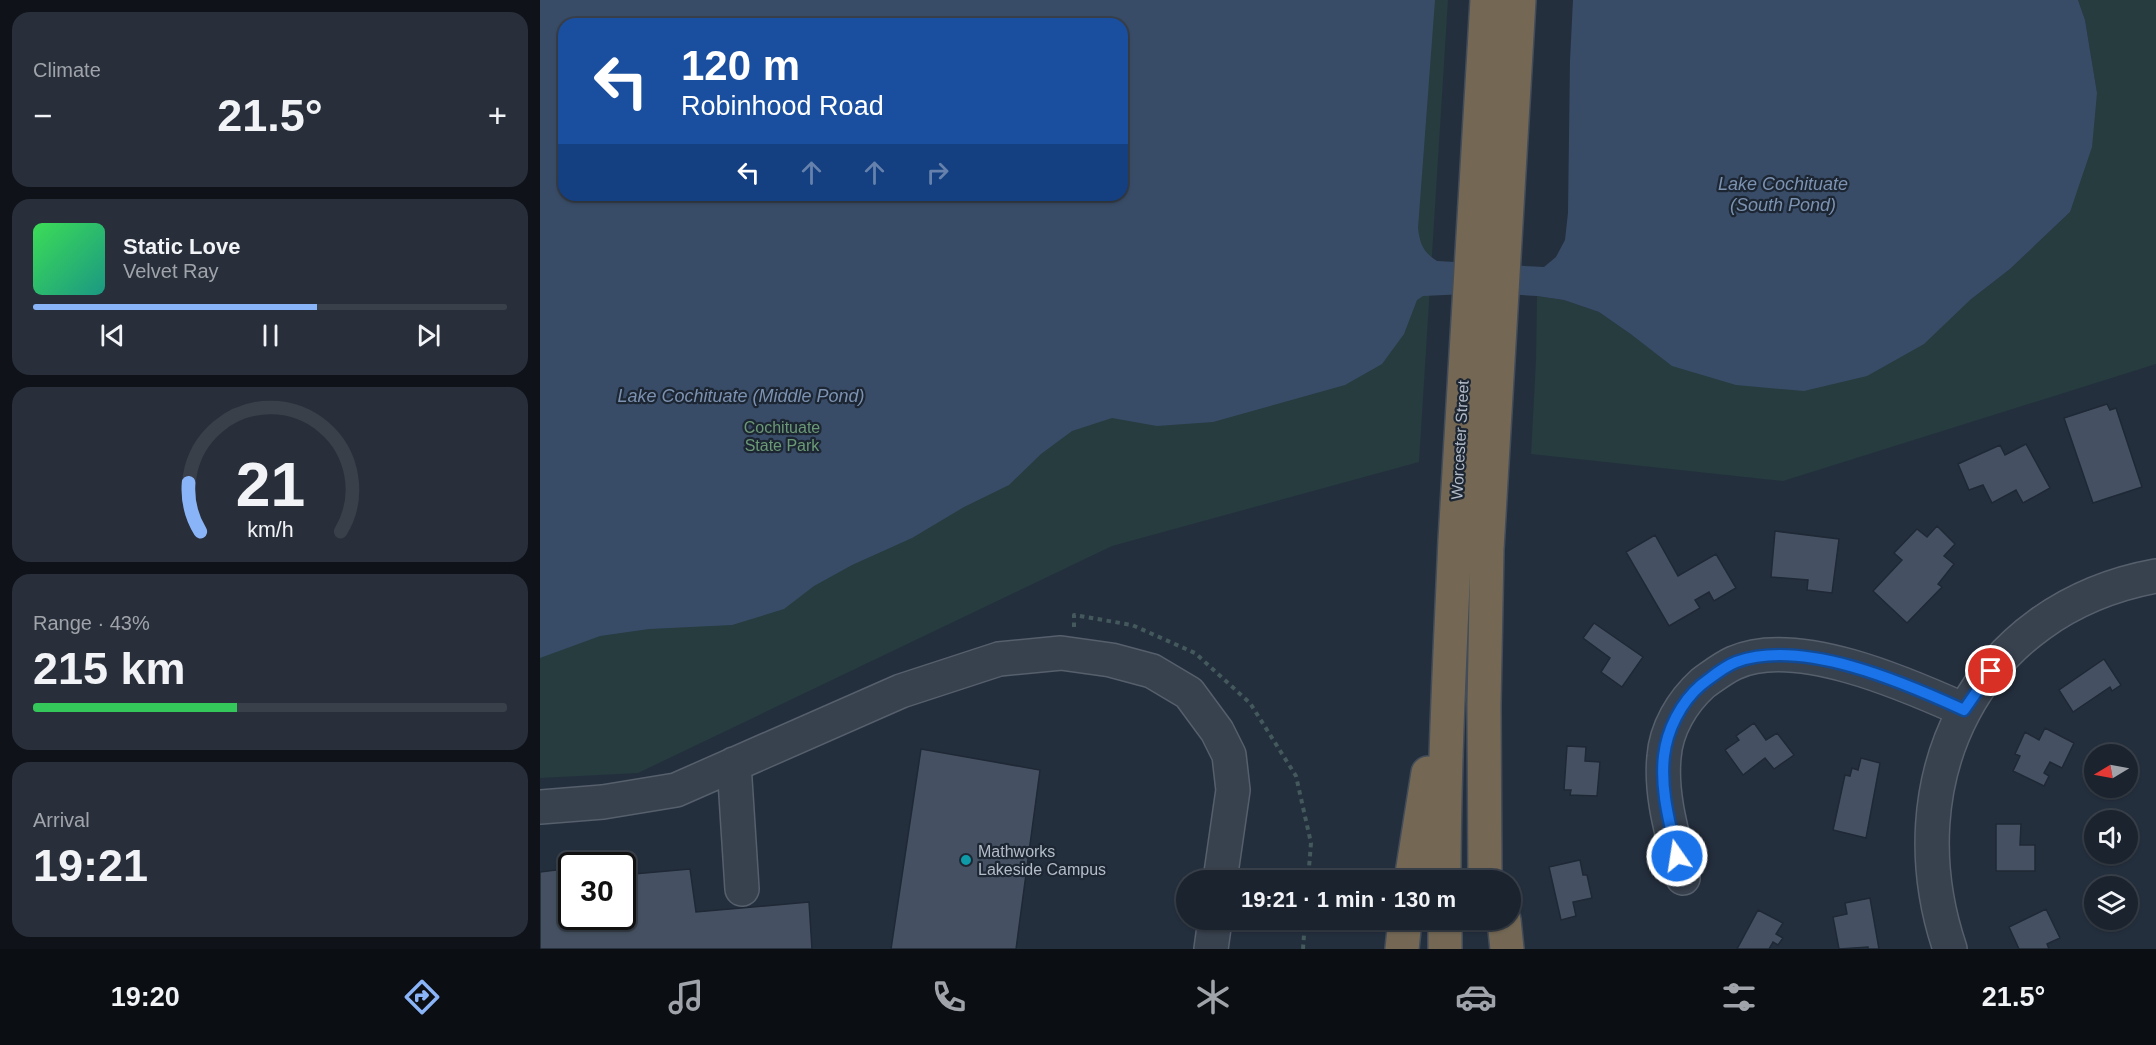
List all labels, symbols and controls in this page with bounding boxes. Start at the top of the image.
icon: left [582,42,660,120]
text: 120 m [681,42,800,89]
text: Climate [33,59,101,81]
text: 21.5° [217,90,323,141]
text: Robinhood Road [681,91,884,121]
text: − [33,97,52,134]
text: + [488,97,507,134]
icon: left [732,156,765,189]
icon: ahead [795,156,828,189]
icon: ahead [858,156,891,189]
icon: right [921,156,954,189]
water label: Lake Cochituate (South Pond) [1718,174,1848,215]
text: Static Love [123,234,240,259]
text: Velvet Ray [123,260,219,282]
icon: previous [96,319,129,352]
icon: pause [254,319,287,352]
icon: next [412,319,445,352]
street label: Worcester Street [1448,379,1472,500]
water label: Lake Cochituate (Middle Pond) [617,386,865,406]
park label: Cochituate State Park [744,419,820,454]
text: 21 [235,450,305,519]
text: km/h [247,518,293,542]
text: Range · 43% [33,612,150,634]
text: 215 km [33,643,186,694]
pin [1965,645,2016,696]
icon: arrive [1974,654,2007,687]
north arrow [2084,744,2138,798]
map controls [2084,744,2138,930]
text: Arrival [33,809,90,831]
button: sound [2084,810,2138,864]
position arrow [1645,824,1709,888]
text: 19:21 [33,840,148,891]
place label: Mathworks Lakeside Campus [978,843,1106,878]
speed limit sign: 30 [558,852,636,930]
marker: Mathworks Lakeside Campus [959,853,973,867]
button: layers [2084,876,2138,930]
text: 19:21 · 1 min · 130 m [1241,887,1456,912]
icon: directions [401,976,443,1018]
icon: music [665,976,707,1018]
icon: phone [928,976,970,1018]
icon: climate [1192,976,1234,1018]
icon: car [1455,976,1497,1018]
icon: filters [1718,976,1760,1018]
text: 19:20 [111,982,180,1012]
text: 21.5° [1982,982,2045,1012]

